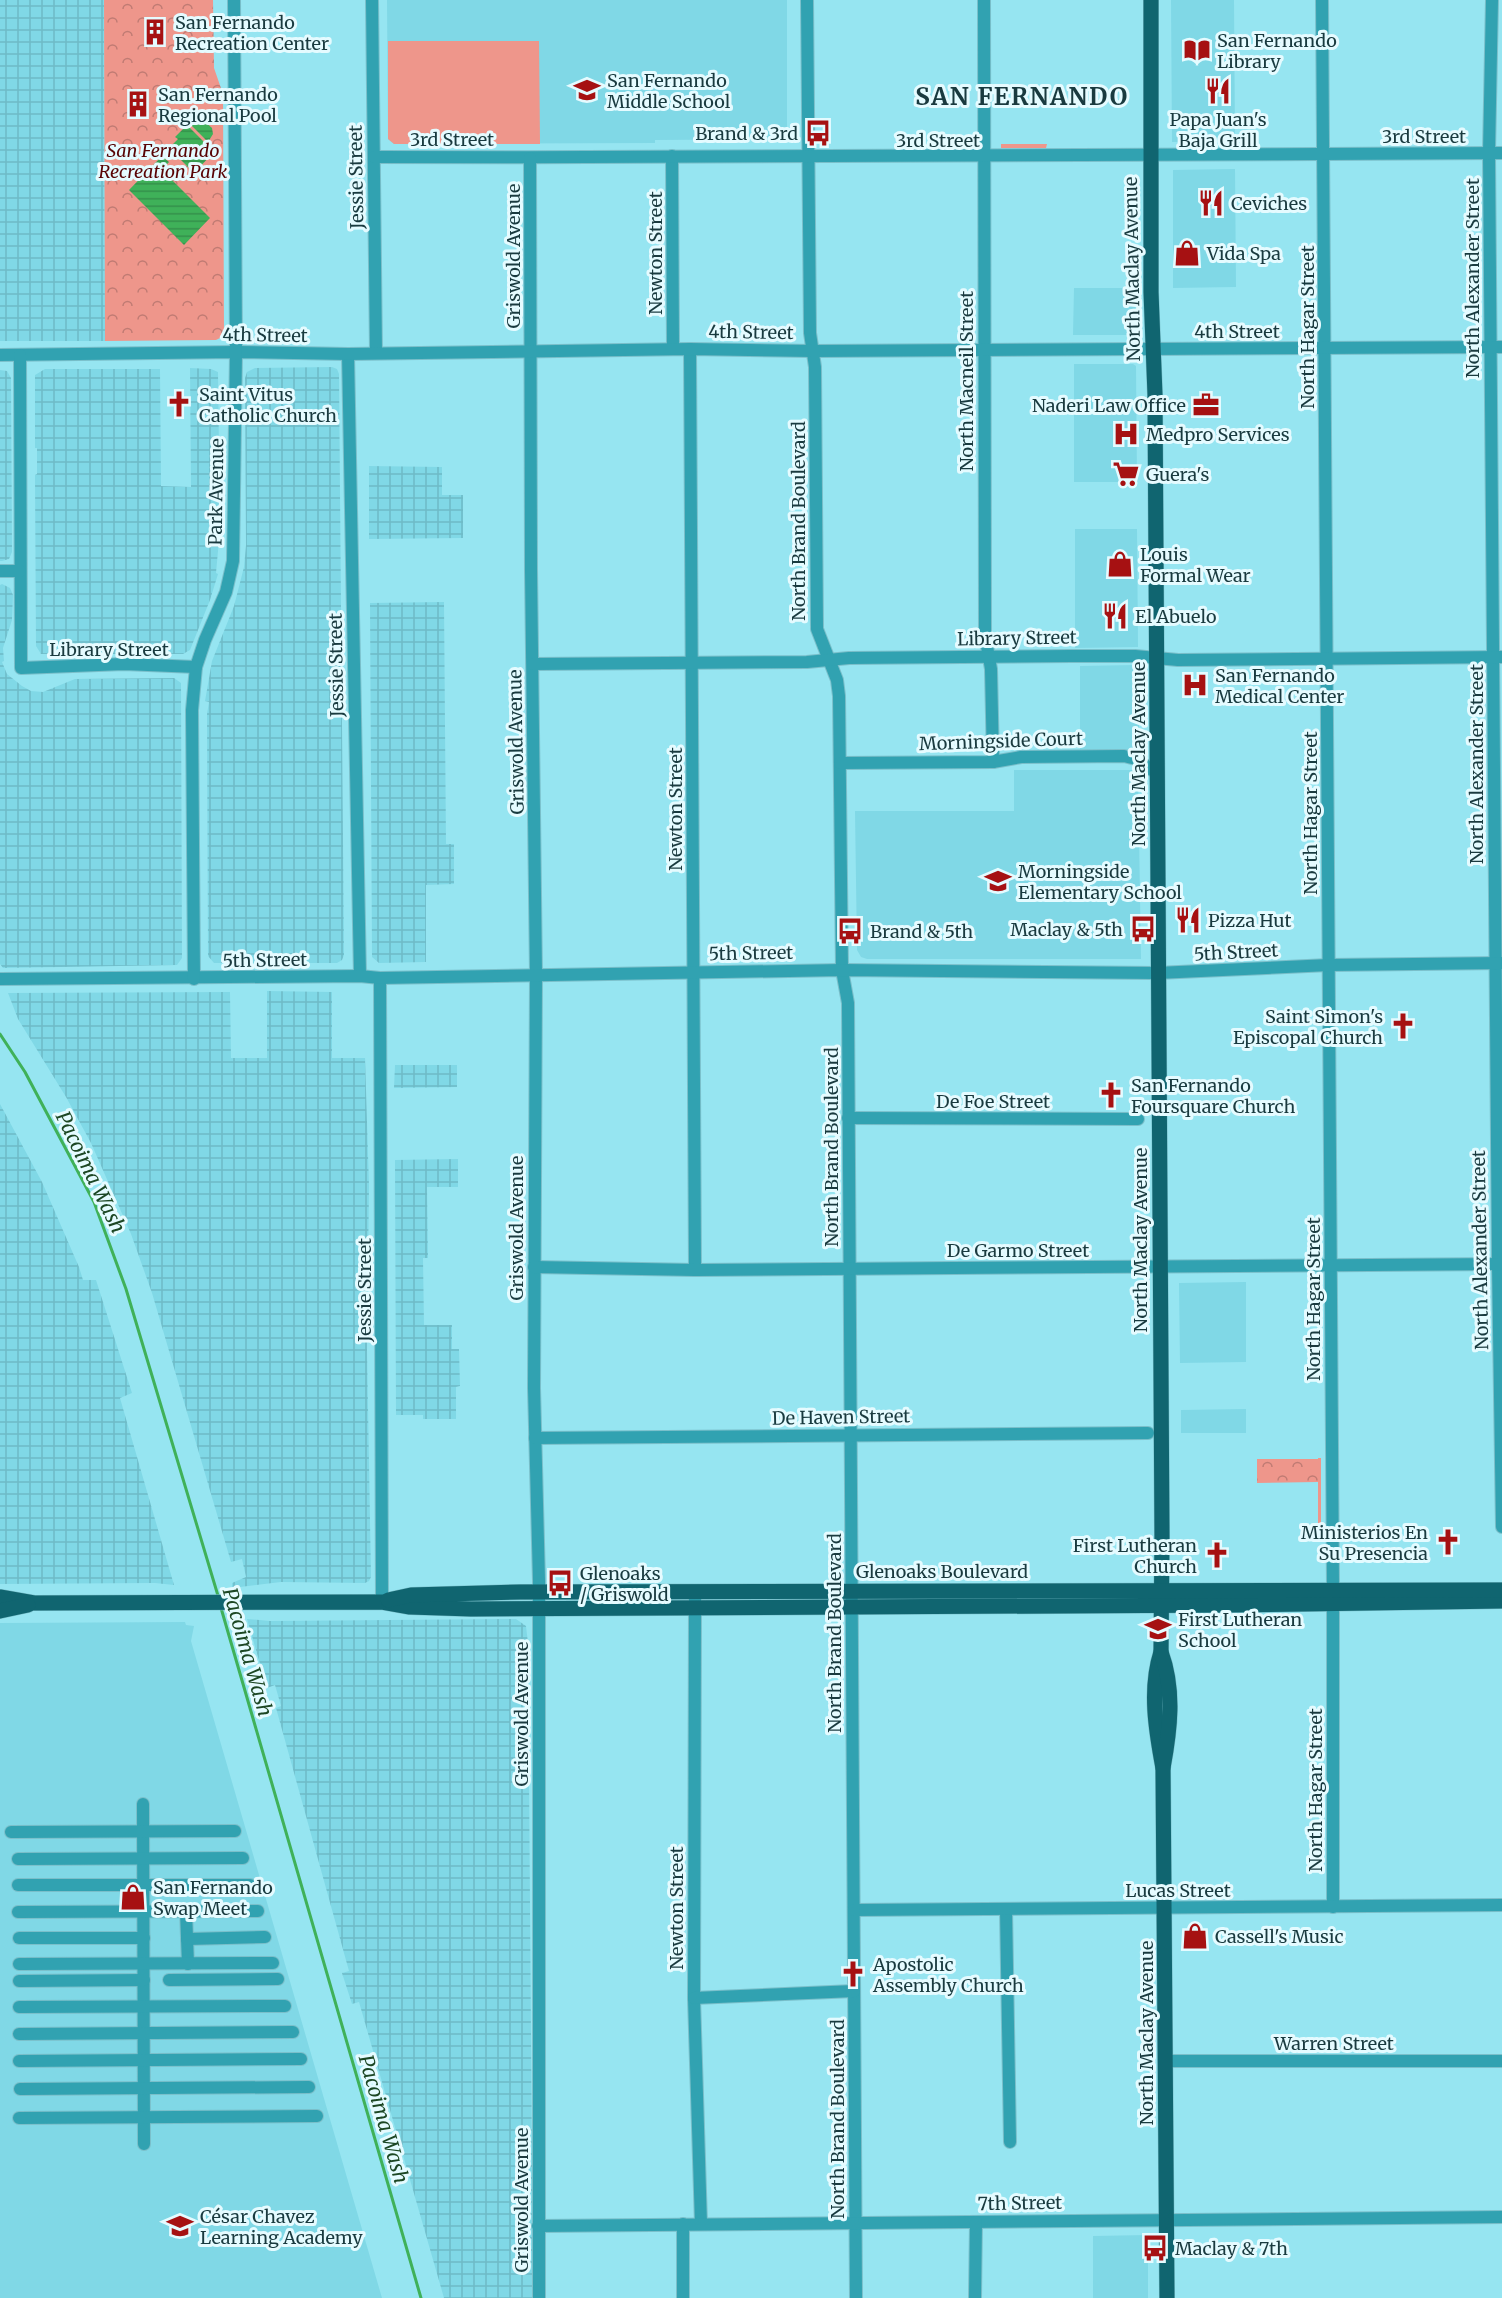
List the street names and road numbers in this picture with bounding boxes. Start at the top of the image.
street label: Jessie Street [344,125,368,230]
street label: 3rd Street [1382,125,1466,148]
street label: 3rd Street [410,128,494,151]
street label: 3rd Street [896,129,980,152]
street label: North Maclay Avenue [1119,176,1145,362]
street label: North Alexander Street [1461,178,1484,378]
street label: Griswold Avenue [502,184,525,328]
street label: Newton Street [644,191,667,315]
street label: North Hagar Street [1296,245,1319,409]
street label: North Macneil Street [955,291,978,471]
street label: 4th Street [708,320,794,344]
street label: 4th Street [1194,320,1280,343]
street label: 4th Street [222,323,308,347]
street label: North Brand Boulevard [787,421,810,621]
street label: Park Avenue [204,438,228,546]
street label: Jessie Street [324,613,348,718]
street label: Library Street [957,625,1077,651]
street label: Library Street [49,638,169,661]
street label: North Maclay Avenue [1127,662,1150,846]
street label: North Alexander Street [1465,664,1488,864]
street label: Griswold Avenue [503,669,529,815]
street label: Morningside Court [919,727,1083,755]
street label: North Hagar Street [1299,731,1322,895]
street label: Newton Street [664,747,687,871]
street label: 5th Street [1193,938,1279,966]
street label: 5th Street [709,941,793,965]
street label: 5th Street [223,948,307,972]
street label: North Brand Boulevard [820,1047,843,1247]
street label: De Foe Street [936,1090,1050,1113]
street label: North Maclay Avenue [1129,1148,1152,1332]
street label: North Alexander Street [1467,1150,1493,1350]
street label: Griswold Avenue [505,1156,528,1300]
street label: North Hagar Street [1302,1217,1325,1381]
street label: Jessie Street [353,1238,376,1343]
street label: De Garmo Street [947,1239,1089,1262]
street label: De Haven Street [772,1404,910,1430]
street label: North Brand Boulevard [823,1533,846,1733]
street label: Glenoaks Boulevard [856,1560,1028,1583]
street label: Griswold Avenue [510,1642,533,1786]
street label: North Hagar Street [1304,1708,1327,1872]
street label: Newton Street [665,1846,688,1970]
street label: Lucas Street [1125,1879,1231,1902]
street label: North Maclay Avenue [1135,1941,1158,2125]
street label: North Brand Boulevard [826,2019,849,2219]
street label: Warren Street [1273,2032,1394,2055]
street label: Griswold Avenue [510,2128,533,2272]
street label: 7th Street [978,2191,1062,2215]

